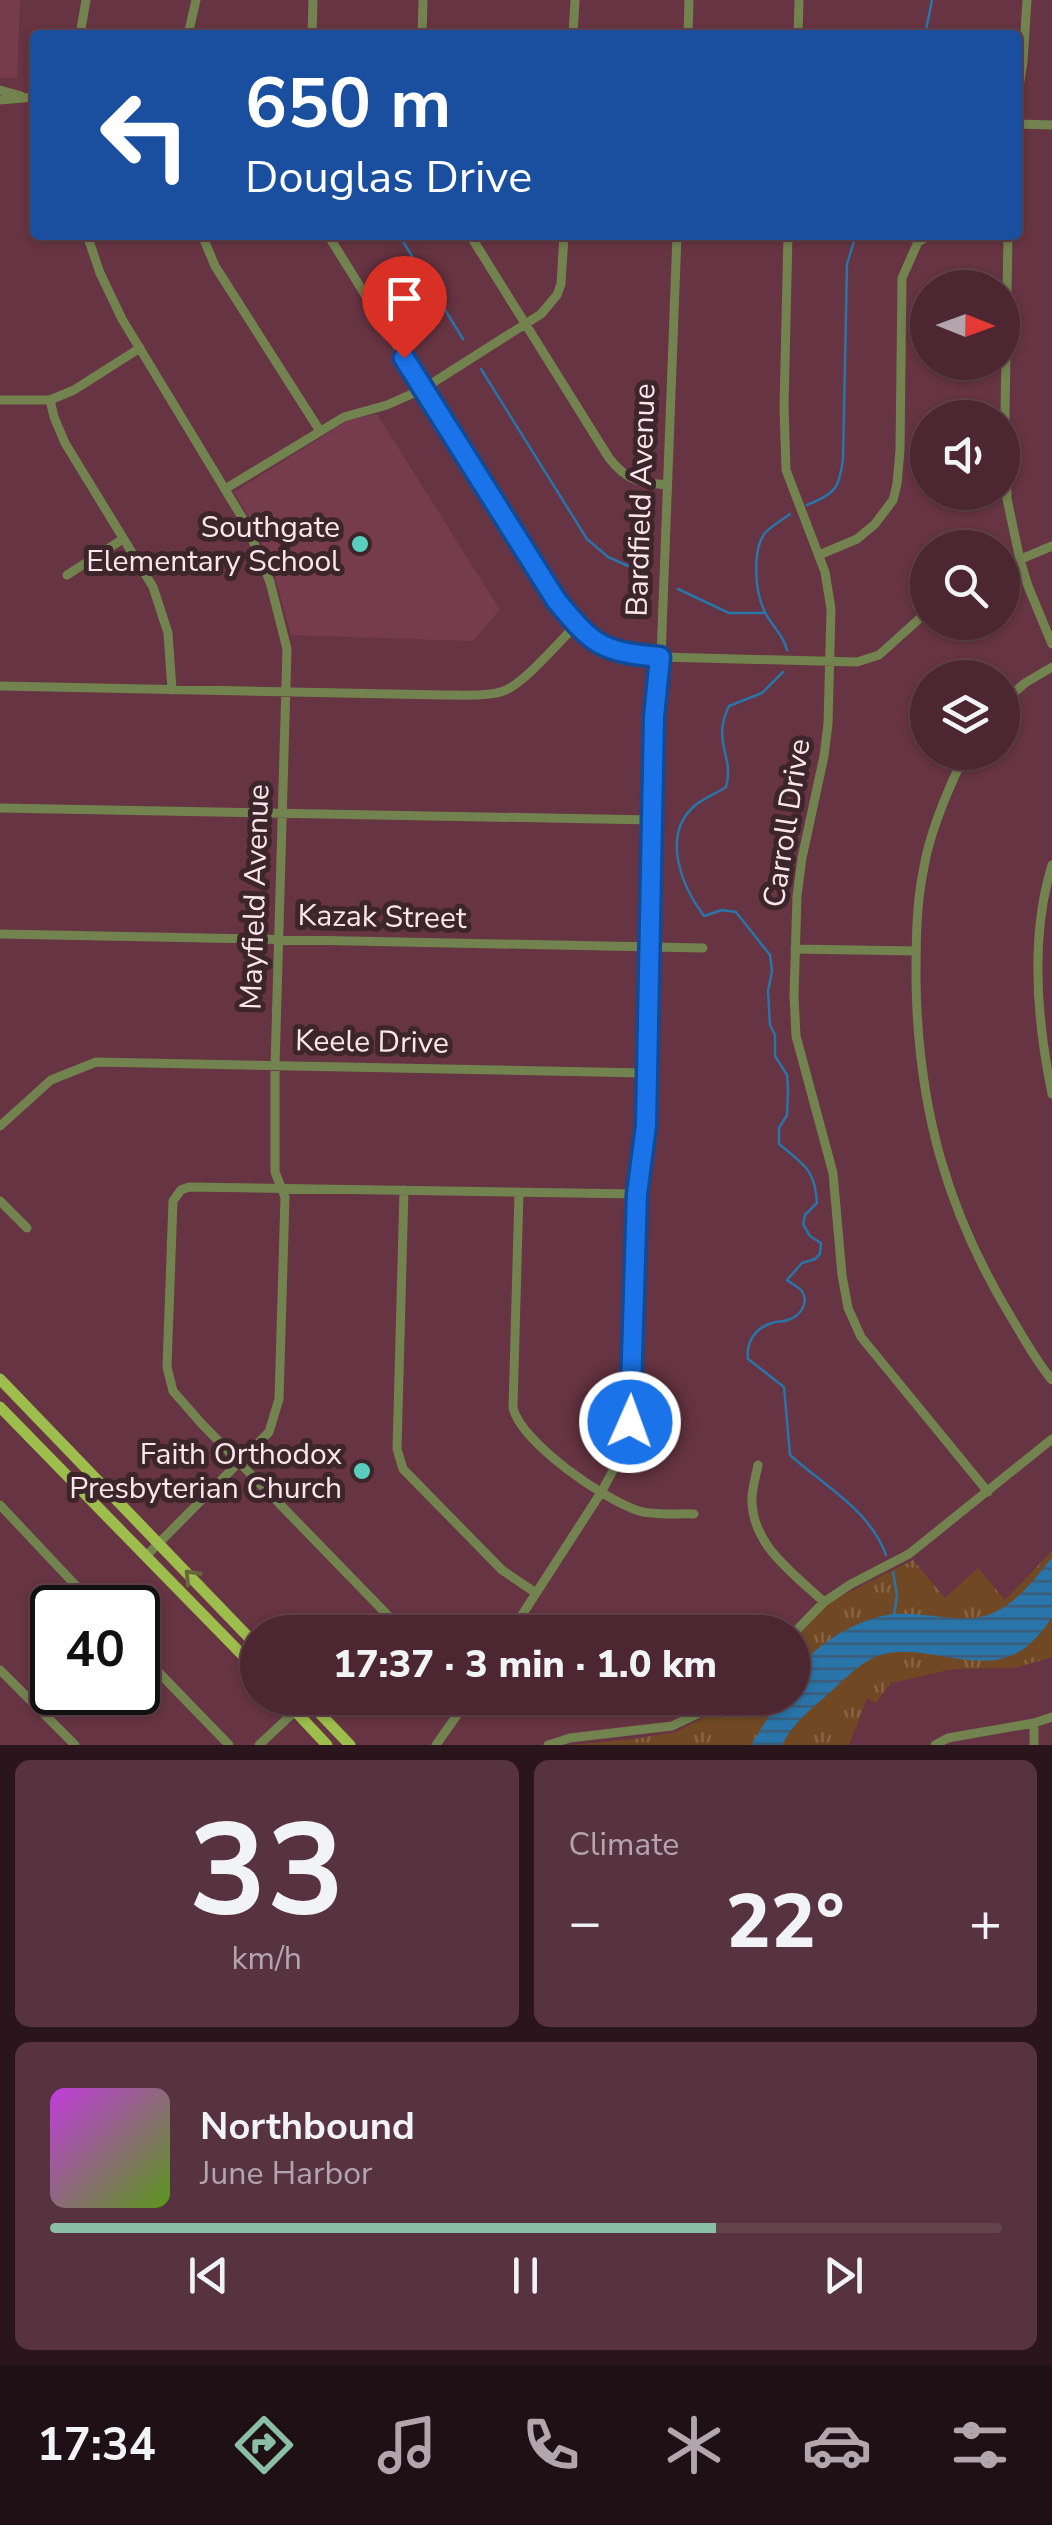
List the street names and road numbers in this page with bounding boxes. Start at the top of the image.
street label: Bardfield Avenue [616,383,666,617]
street label: Carroll Drive [753,736,821,910]
street label: Mayfield Avenue [231,783,279,1011]
street label: Kazak Street [297,895,467,939]
street label: Keele Drive [295,1020,449,1064]

